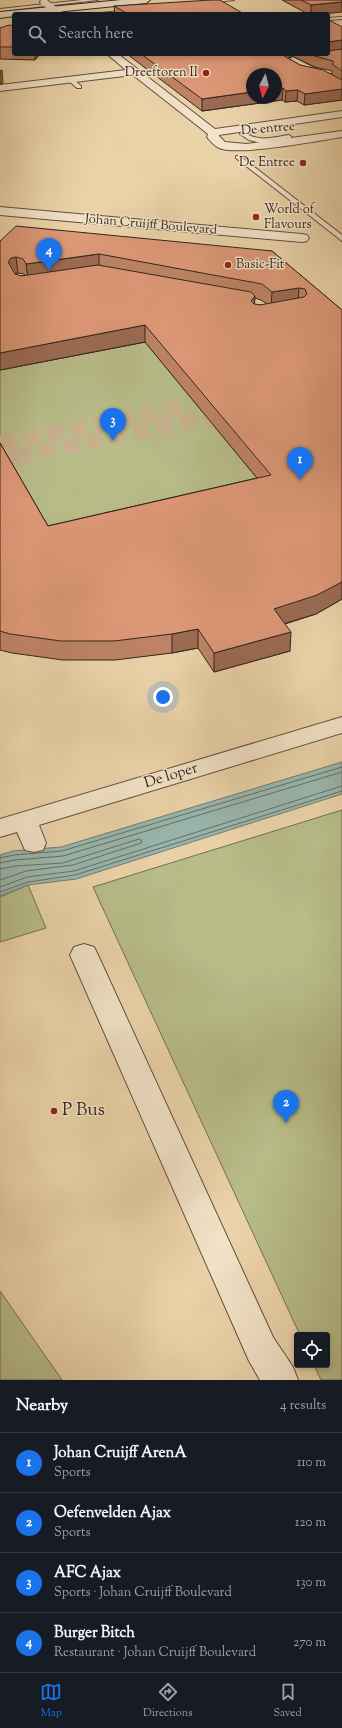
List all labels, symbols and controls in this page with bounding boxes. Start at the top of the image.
search box [12,12,330,56]
icon: search [26,23,48,45]
text: Search here [58,24,133,45]
place label: Dreeftoren II [125,64,199,82]
marker: Dreeftoren II [201,68,211,78]
north arrow [246,68,282,104]
street label: De entree [240,118,296,140]
place label: De Entree [239,154,295,172]
marker: De Entree [298,158,308,168]
place label: World of Flavours [264,201,315,234]
street label: Johan Cruijff Boulevard [83,210,218,240]
marker: World of Flavours [251,212,261,222]
pin: 4 [36,238,62,271]
place label: Basic-Fit [236,256,285,274]
marker: Basic-Fit [223,260,233,270]
pin: 3 [100,408,126,441]
pin: 1 [287,447,313,480]
your location [153,687,173,707]
street label: De loper [142,758,201,794]
pin: 2 [273,1090,299,1123]
place label: P Bus [62,1098,105,1124]
marker: P Bus [49,1106,59,1116]
map controls [294,1332,330,1368]
button: locate [294,1332,330,1368]
text: Nearby [16,1394,68,1418]
text: 4 results [280,1397,326,1415]
text: Johan Cruijff ArenA [54,1443,187,1464]
text: 1 [27,1454,31,1472]
text: 110 m [297,1454,326,1472]
text: Sports [54,1464,91,1482]
text: Oefenvelden Ajax [54,1503,171,1524]
text: 2 [26,1514,32,1532]
text: 120 m [295,1514,326,1532]
text: Sports [54,1524,91,1542]
text: AFC Ajax [54,1563,121,1584]
text: 3 [26,1574,32,1592]
text: 130 m [296,1574,326,1592]
text: Sports · Johan Cruijff Boulevard [54,1584,232,1602]
text: Burger Bitch [54,1623,135,1644]
text: 4 [26,1634,32,1652]
text: 270 m [293,1634,326,1652]
text: Restaurant · Johan Cruijff Boulevard [54,1644,256,1662]
tab: Map [40,1681,62,1721]
tab: Directions [143,1681,193,1721]
tab: Saved [273,1681,302,1721]

